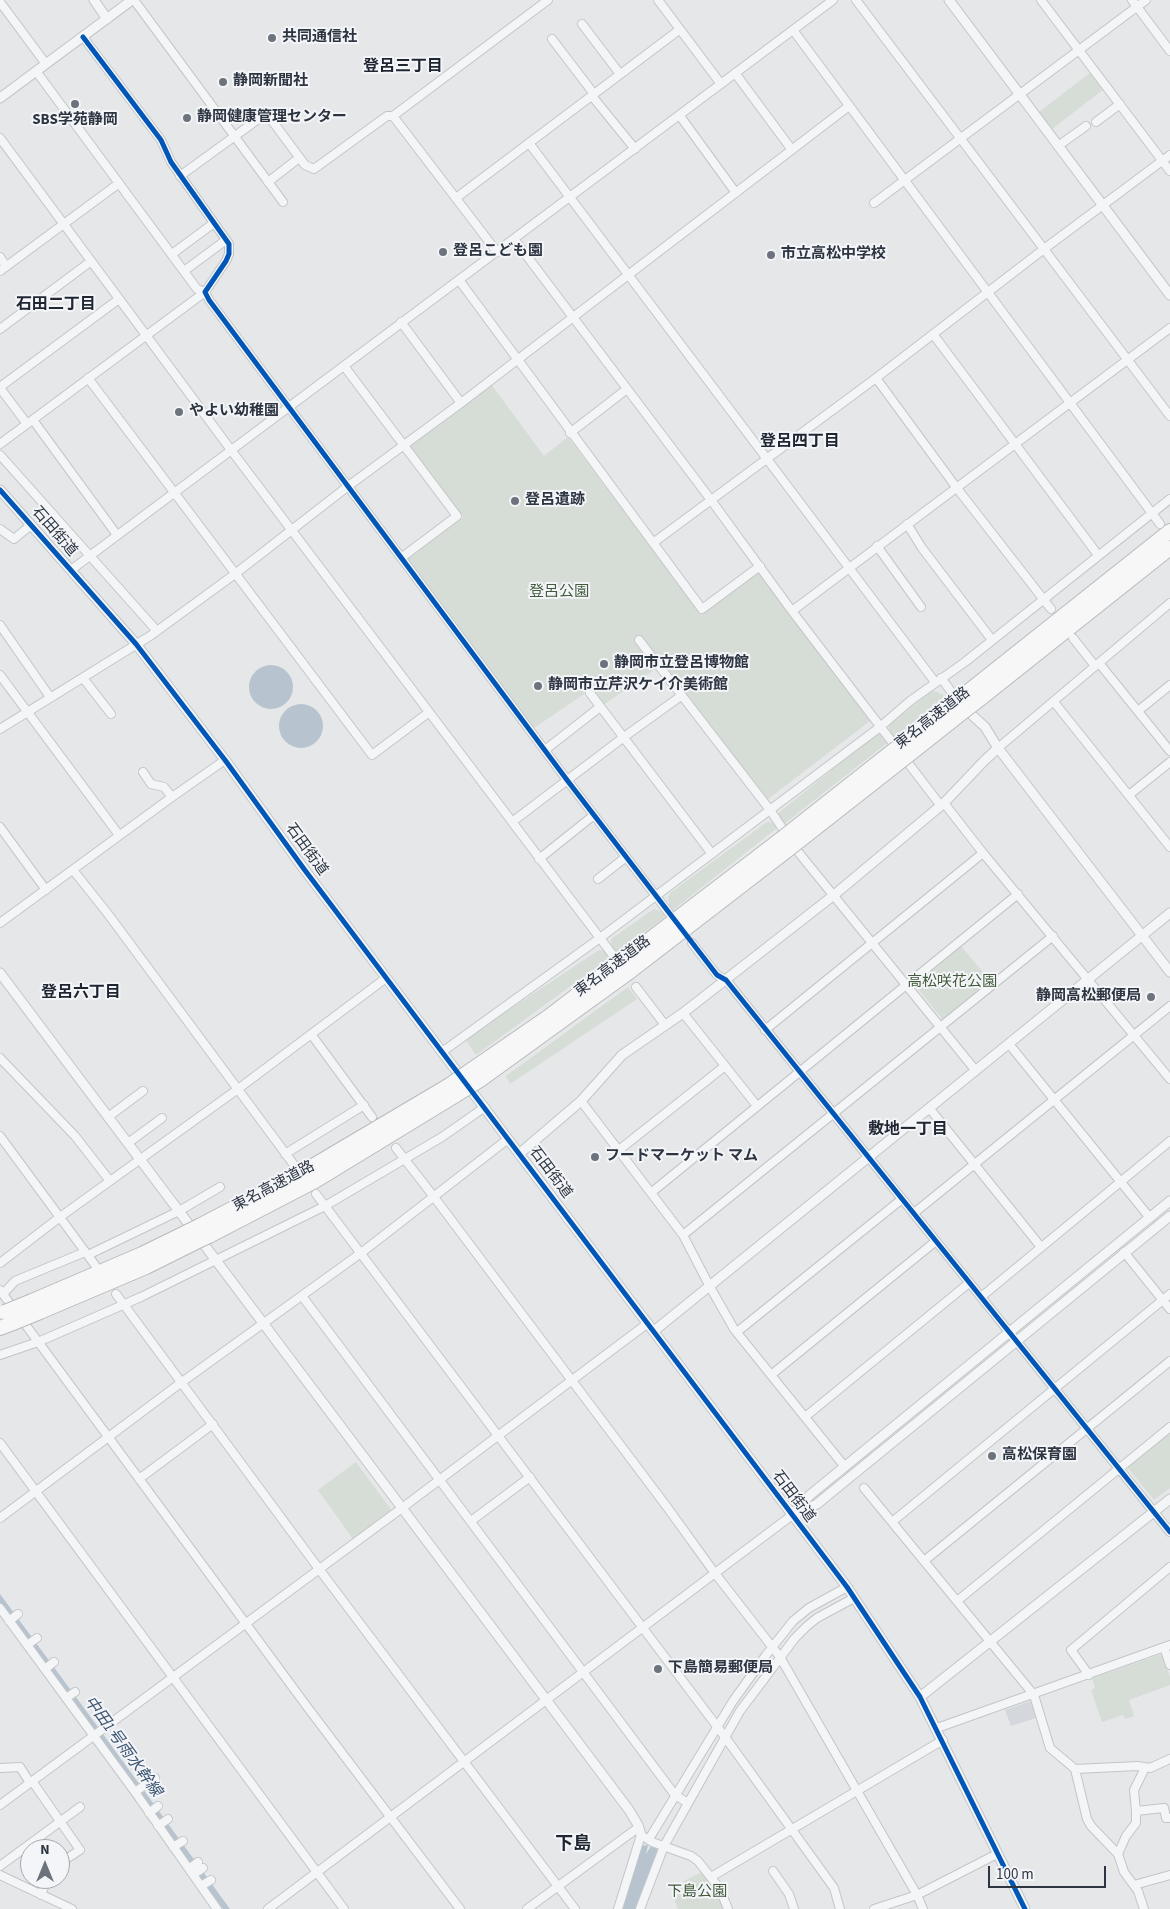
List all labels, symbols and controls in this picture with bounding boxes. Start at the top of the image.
place label: 共同通信社 [282,29,357,47]
marker: 共同通信社 [266,32,278,44]
district label: 登呂三丁目 [363,57,443,77]
place label: 静岡新聞社 [233,73,308,91]
marker: 静岡新聞社 [217,76,229,88]
marker: SBS学苑静岡 [69,98,81,110]
place label: 静岡健康管理センター [197,109,347,127]
place label: SBS学苑静岡 [32,112,118,130]
marker: 静岡健康管理センター [181,112,193,124]
place label: 登呂こども園 [453,243,543,261]
marker: 登呂こども園 [437,246,449,258]
place label: 市立高松中学校 [781,246,886,264]
marker: 市立高松中学校 [765,249,777,261]
district label: 石田二丁目 [16,295,96,315]
place label: やよい幼稚園 [189,403,279,421]
marker: やよい幼稚園 [173,406,185,418]
district label: 登呂四丁目 [760,432,840,452]
place label: 登呂遺跡 [525,492,585,510]
marker: 登呂遺跡 [509,495,521,507]
street label: 石田街道 [28,503,80,561]
park label: 登呂公園 [529,584,589,602]
place label: 静岡市立登呂博物館 [614,655,749,673]
marker: 静岡市立登呂博物館 [598,658,610,670]
place label: 静岡市立芹沢ケイ介美術館 [548,677,728,695]
marker: 静岡市立芹沢ケイ介美術館 [532,680,544,692]
street label: 東名高速道路 [892,684,974,754]
street label: 石田街道 [281,820,331,880]
street label: 東名高速道路 [572,933,654,1001]
park label: 高松咲花公園 [907,974,997,992]
district label: 登呂六丁目 [41,983,121,1003]
place label: 静岡高松郵便局 [1036,988,1141,1006]
marker: 静岡高松郵便局 [1145,991,1157,1003]
district label: 敷地一丁目 [868,1120,948,1140]
street label: 石田街道 [525,1144,575,1202]
place label: フードマーケット マム [605,1148,758,1166]
marker: フードマーケット マム [589,1151,601,1163]
street label: 東名高速道路 [230,1158,318,1216]
place label: 高松保育園 [1002,1447,1077,1465]
marker: 高松保育園 [986,1450,998,1462]
street label: 石田街道 [768,1468,818,1526]
place label: 下島簡易郵便局 [668,1660,773,1678]
marker: 下島簡易郵便局 [652,1663,664,1675]
water label: 中田1号雨水幹線 [79,1693,165,1801]
district label: 下島 [555,1834,591,1856]
north arrow [20,1839,70,1889]
text: N [40,1840,50,1860]
scale bar [990,1856,1108,1888]
text: 100 m [996,1864,1034,1885]
park label: 下島公園 [667,1884,727,1902]

